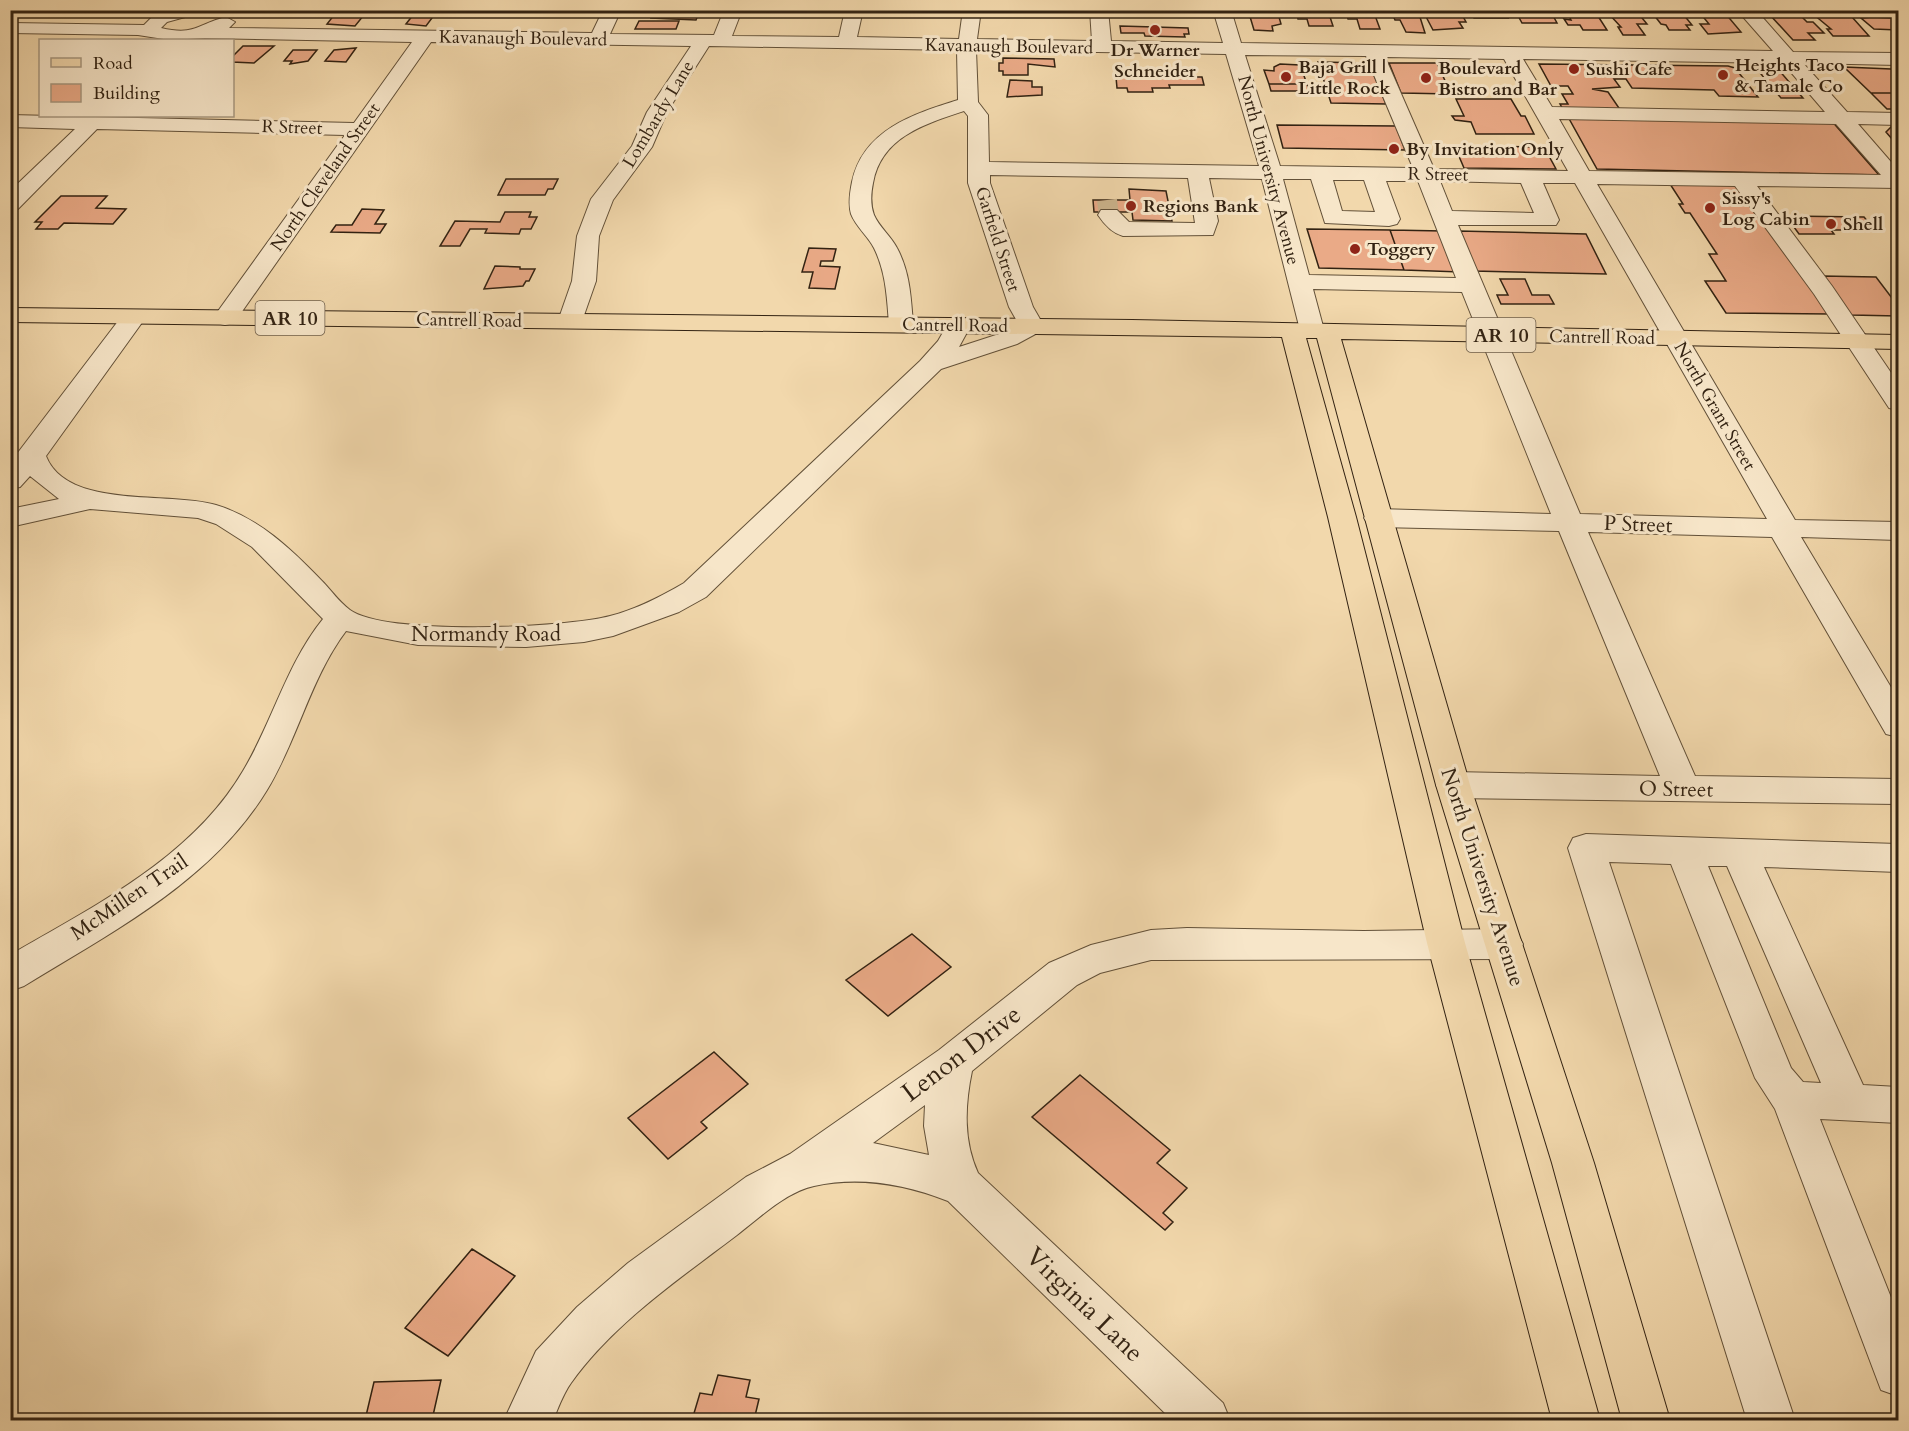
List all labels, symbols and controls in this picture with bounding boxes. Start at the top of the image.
marker: Dr Warner Schneider [1148,23,1162,37]
street label: Kavanaugh Boulevard [439,25,608,52]
street label: Kavanaugh Boulevard [925,33,1094,60]
place label: Dr Warner Schneider [1110,38,1200,84]
legend [39,39,234,117]
text: Road [93,51,133,76]
place label: Heights Taco & Tamale Co [1735,53,1845,99]
place label: Baja Grill | Little Rock [1298,55,1391,101]
street label: Lombardy Lane [617,56,700,172]
place label: Boulevard Bistro and Bar [1438,56,1558,102]
place label: Sushi Cafe [1586,57,1673,82]
marker: Sushi Cafe [1567,62,1581,76]
marker: Heights Taco & Tamale Co [1716,68,1730,82]
marker: Baja Grill | Little Rock [1279,70,1293,84]
marker: Boulevard Bistro and Bar [1419,71,1433,85]
street label: North University Avenue [1231,73,1306,268]
text: Building [93,81,161,106]
street label: North Cleveland Street [265,98,386,257]
street label: R Street [261,114,323,141]
place label: By Invitation Only [1406,137,1565,162]
marker: By Invitation Only [1387,142,1401,156]
street label: R Street [1407,161,1469,188]
street label: Garfield Street [969,183,1026,295]
place label: Sissy's Log Cabin [1722,186,1810,232]
place label: Regions Bank [1143,194,1259,219]
marker: Regions Bank [1124,199,1138,213]
marker: Sissy's Log Cabin [1703,201,1717,215]
place label: Shell [1843,212,1883,237]
marker: Shell [1824,217,1838,231]
place label: Toggery [1367,237,1436,262]
marker: Toggery [1348,242,1362,256]
road number: AR 10 [256,301,324,335]
street label: Cantrell Road [416,307,522,334]
street label: Cantrell Road [902,312,1008,339]
road number: AR 10 [1466,318,1536,352]
street label: Cantrell Road [1549,324,1655,351]
street label: North Grant Street [1668,337,1762,475]
street label: P Street [1603,509,1673,540]
street label: Normandy Road [411,620,561,649]
street label: North University Avenue [1434,764,1532,990]
street label: O Street [1639,774,1714,805]
street label: McMillen Trail [65,847,194,948]
street label: Lenon Drive [894,997,1028,1110]
street label: Virginia Lane [1018,1239,1151,1370]

